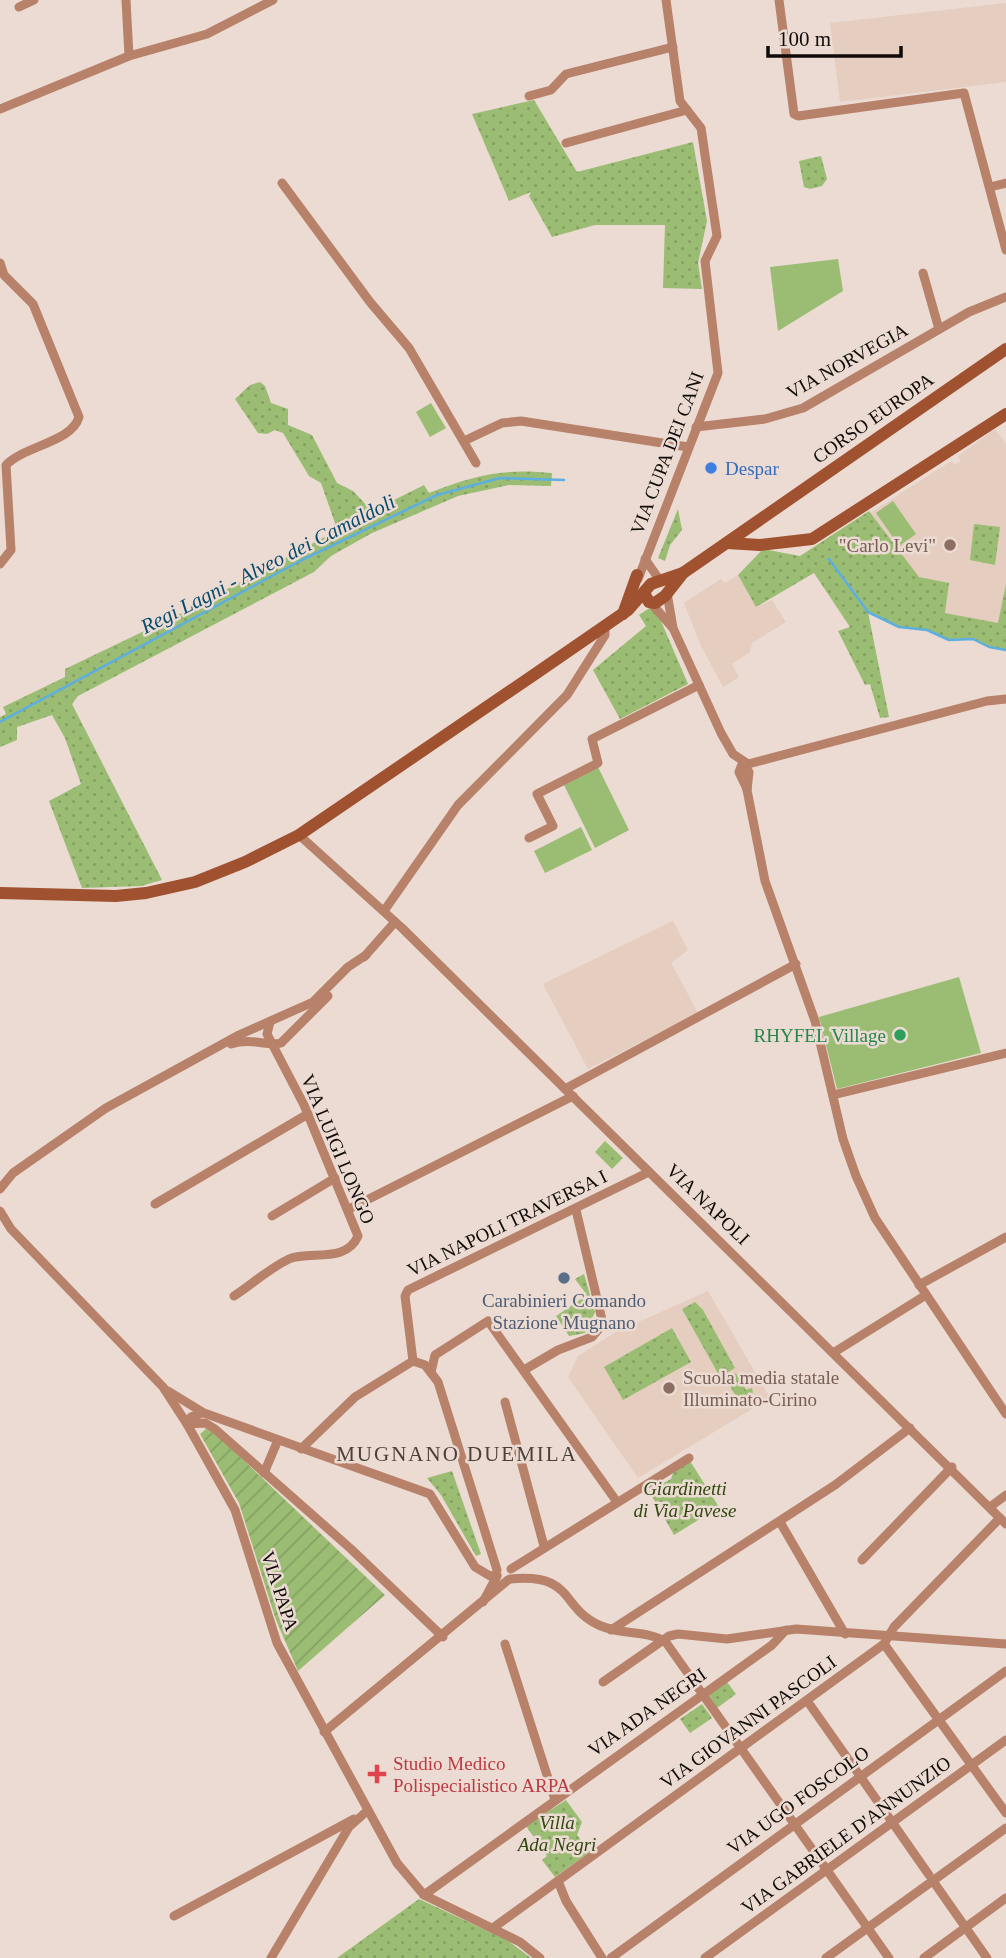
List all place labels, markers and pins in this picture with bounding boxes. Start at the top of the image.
place label: Despar [725,458,779,479]
marker: Despar [703,460,719,476]
place label: "Carlo Levi" [839,535,936,556]
marker: "Carlo Levi" [942,537,958,553]
place label: RHYFEL Village [754,1025,886,1046]
marker: RHYFEL Village [892,1027,908,1043]
marker: Carabinieri Comando Stazione Mugnano [556,1270,572,1286]
place label: Carabinieri Comando Stazione Mugnano [482,1290,646,1333]
place label: Scuola media statale Illuminato-Cirino [683,1367,839,1410]
marker: Scuola media statale Illuminato-Cirino [661,1380,677,1396]
place label: Studio Medico Polispecialistico ARPA [393,1753,570,1796]
marker: Studio Medico Polispecialistico ARPA [367,1764,387,1784]

